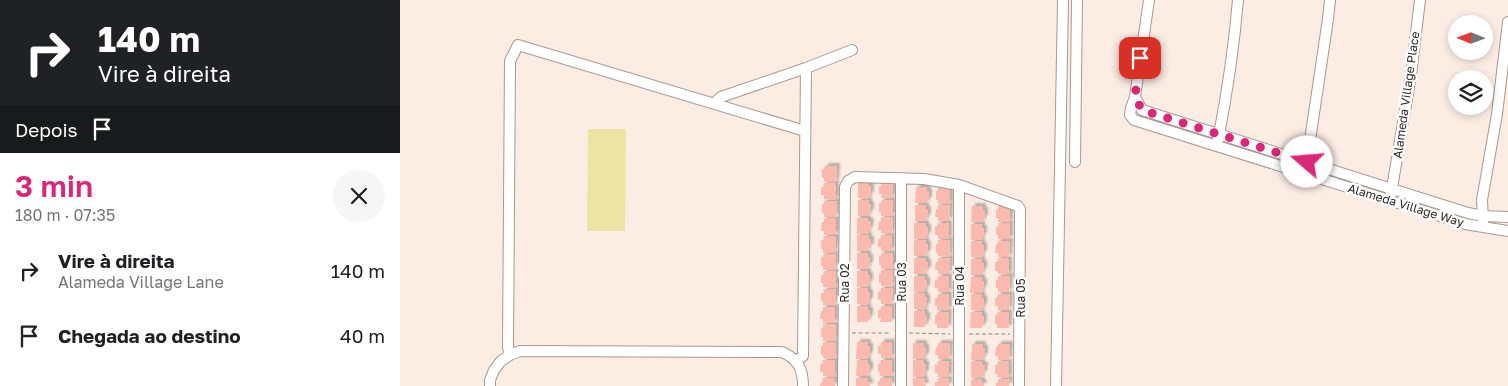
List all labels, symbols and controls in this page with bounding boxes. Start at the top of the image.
north arrow [1448,15,1492,60]
map controls [1448,15,1493,115]
text: 140 m [98,18,200,60]
icon: right [15,20,80,85]
street label: Alameda Village Place [1390,30,1422,160]
pin [1119,37,1161,79]
icon: arrive [1126,44,1154,72]
text: Vire à direita [98,60,231,87]
button: layers [1448,70,1493,115]
icon: arrive [88,115,116,143]
text: Depois [15,118,78,141]
position arrow [1280,135,1332,187]
text: 3 min [15,168,93,204]
button: close [333,170,385,222]
street label: Alameda Village Way [1346,180,1466,230]
text: 180 m · 07:35 [15,205,115,225]
text: Vire à direita [58,249,175,272]
icon: right [15,257,43,285]
text: 140 m [331,259,385,282]
street label: Rua 03 [894,262,909,302]
street label: Rua 02 [837,263,852,303]
street label: Rua 04 [952,266,967,306]
text: Alameda Village Lane [58,272,224,292]
street label: Rua 05 [1013,278,1028,318]
icon: arrive [15,322,43,350]
text: Chegada ao destino [58,324,241,347]
text: 40 m [340,324,385,347]

